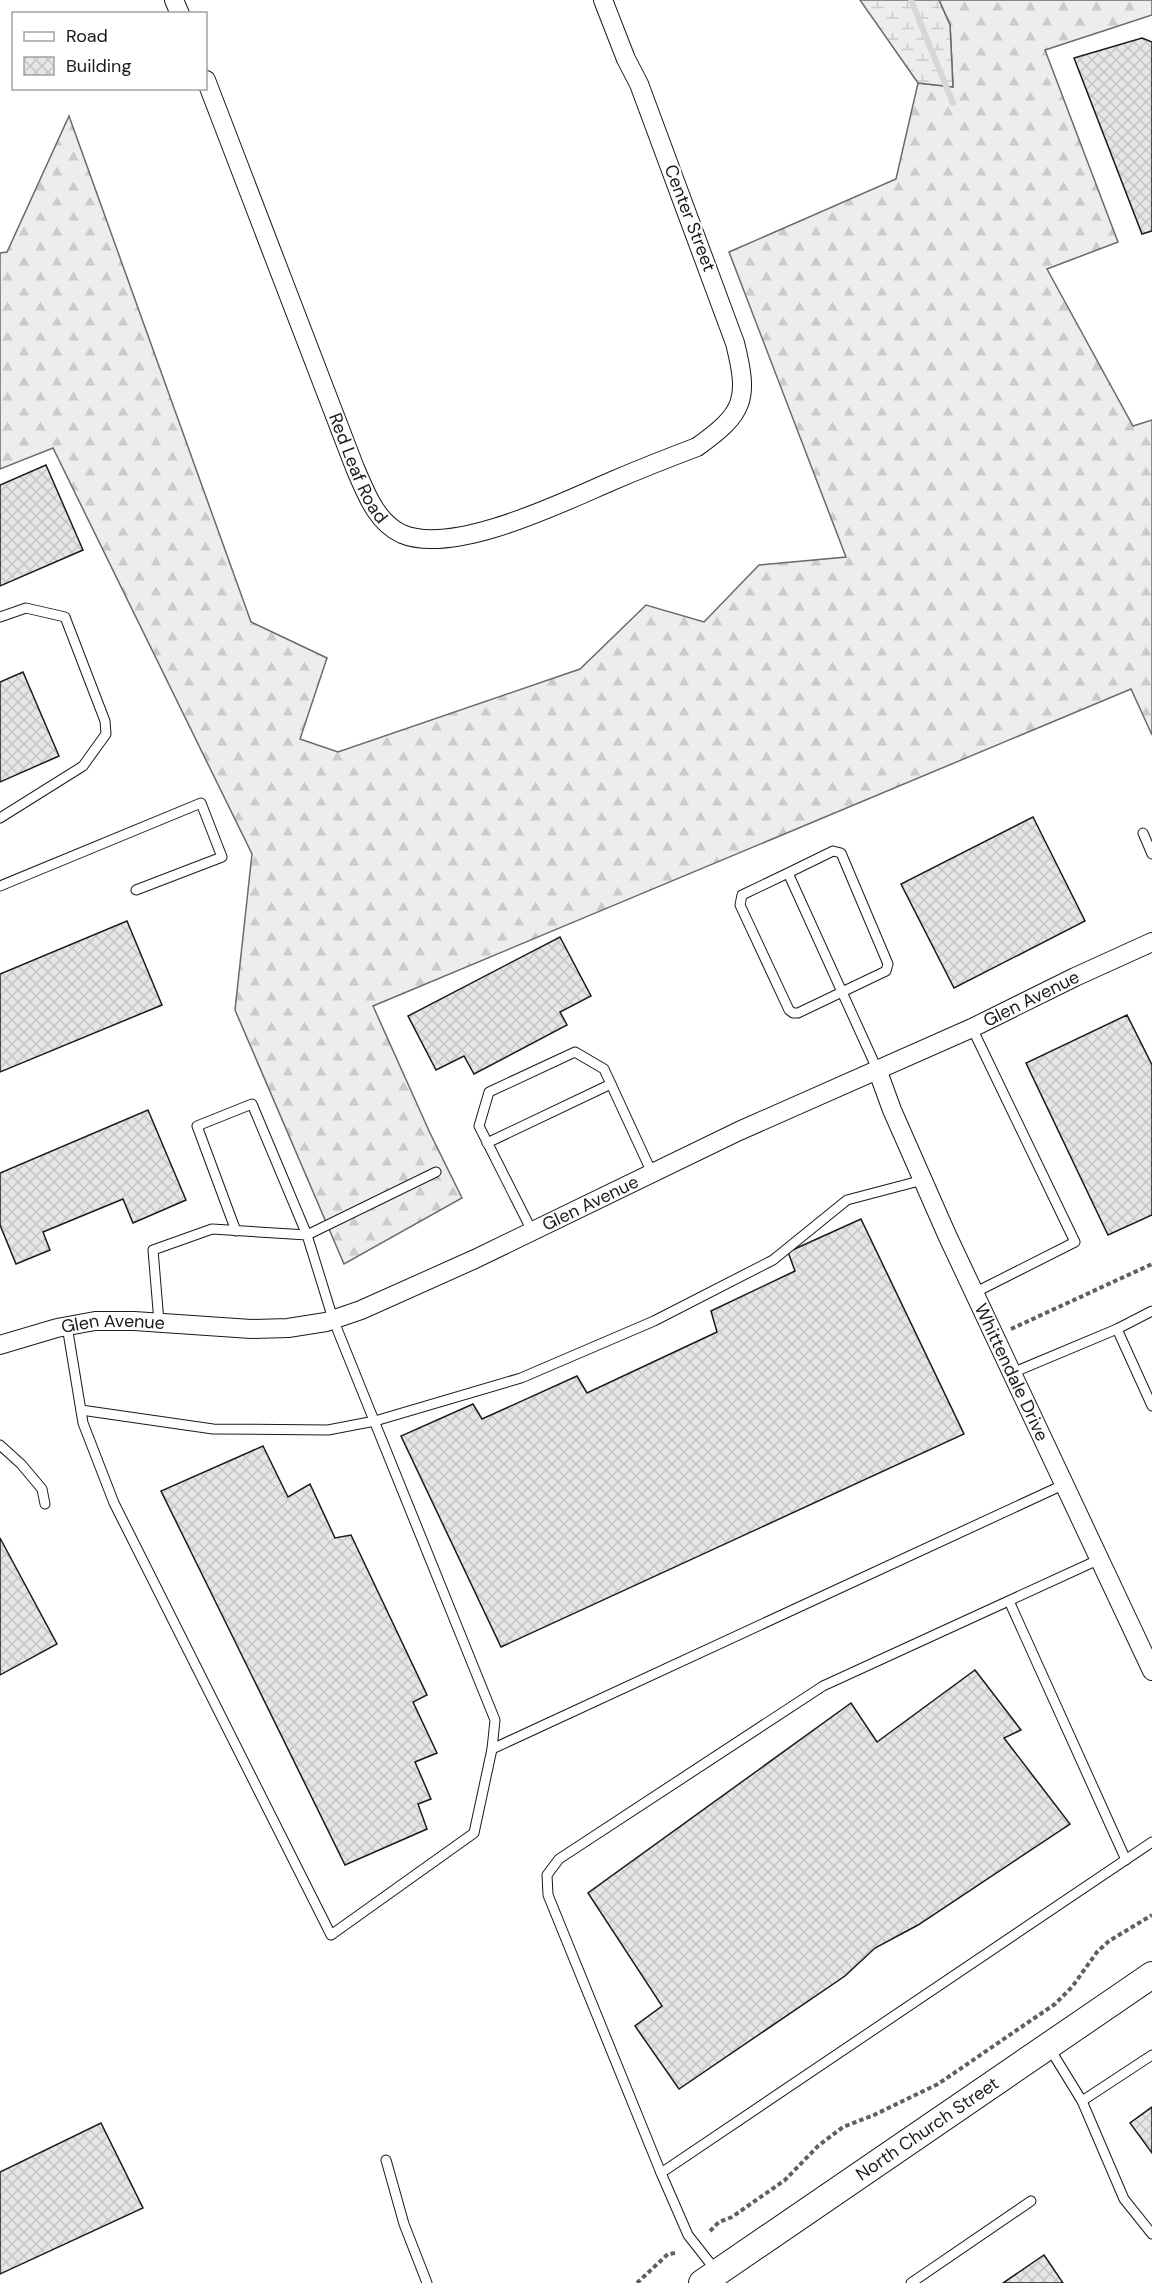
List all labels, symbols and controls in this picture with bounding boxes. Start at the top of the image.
legend [12,12,207,90]
text: Road [66,24,108,48]
text: Building [66,54,131,78]
street label: Center Street [659,161,721,275]
street label: Red Leaf Road [323,410,393,529]
street label: Glen Avenue [979,965,1083,1033]
street label: Glen Avenue [538,1170,643,1237]
street label: Whittendale Drive [969,1300,1054,1445]
street label: Glen Avenue [59,1308,166,1339]
street label: North Church Street [851,2071,1004,2186]

